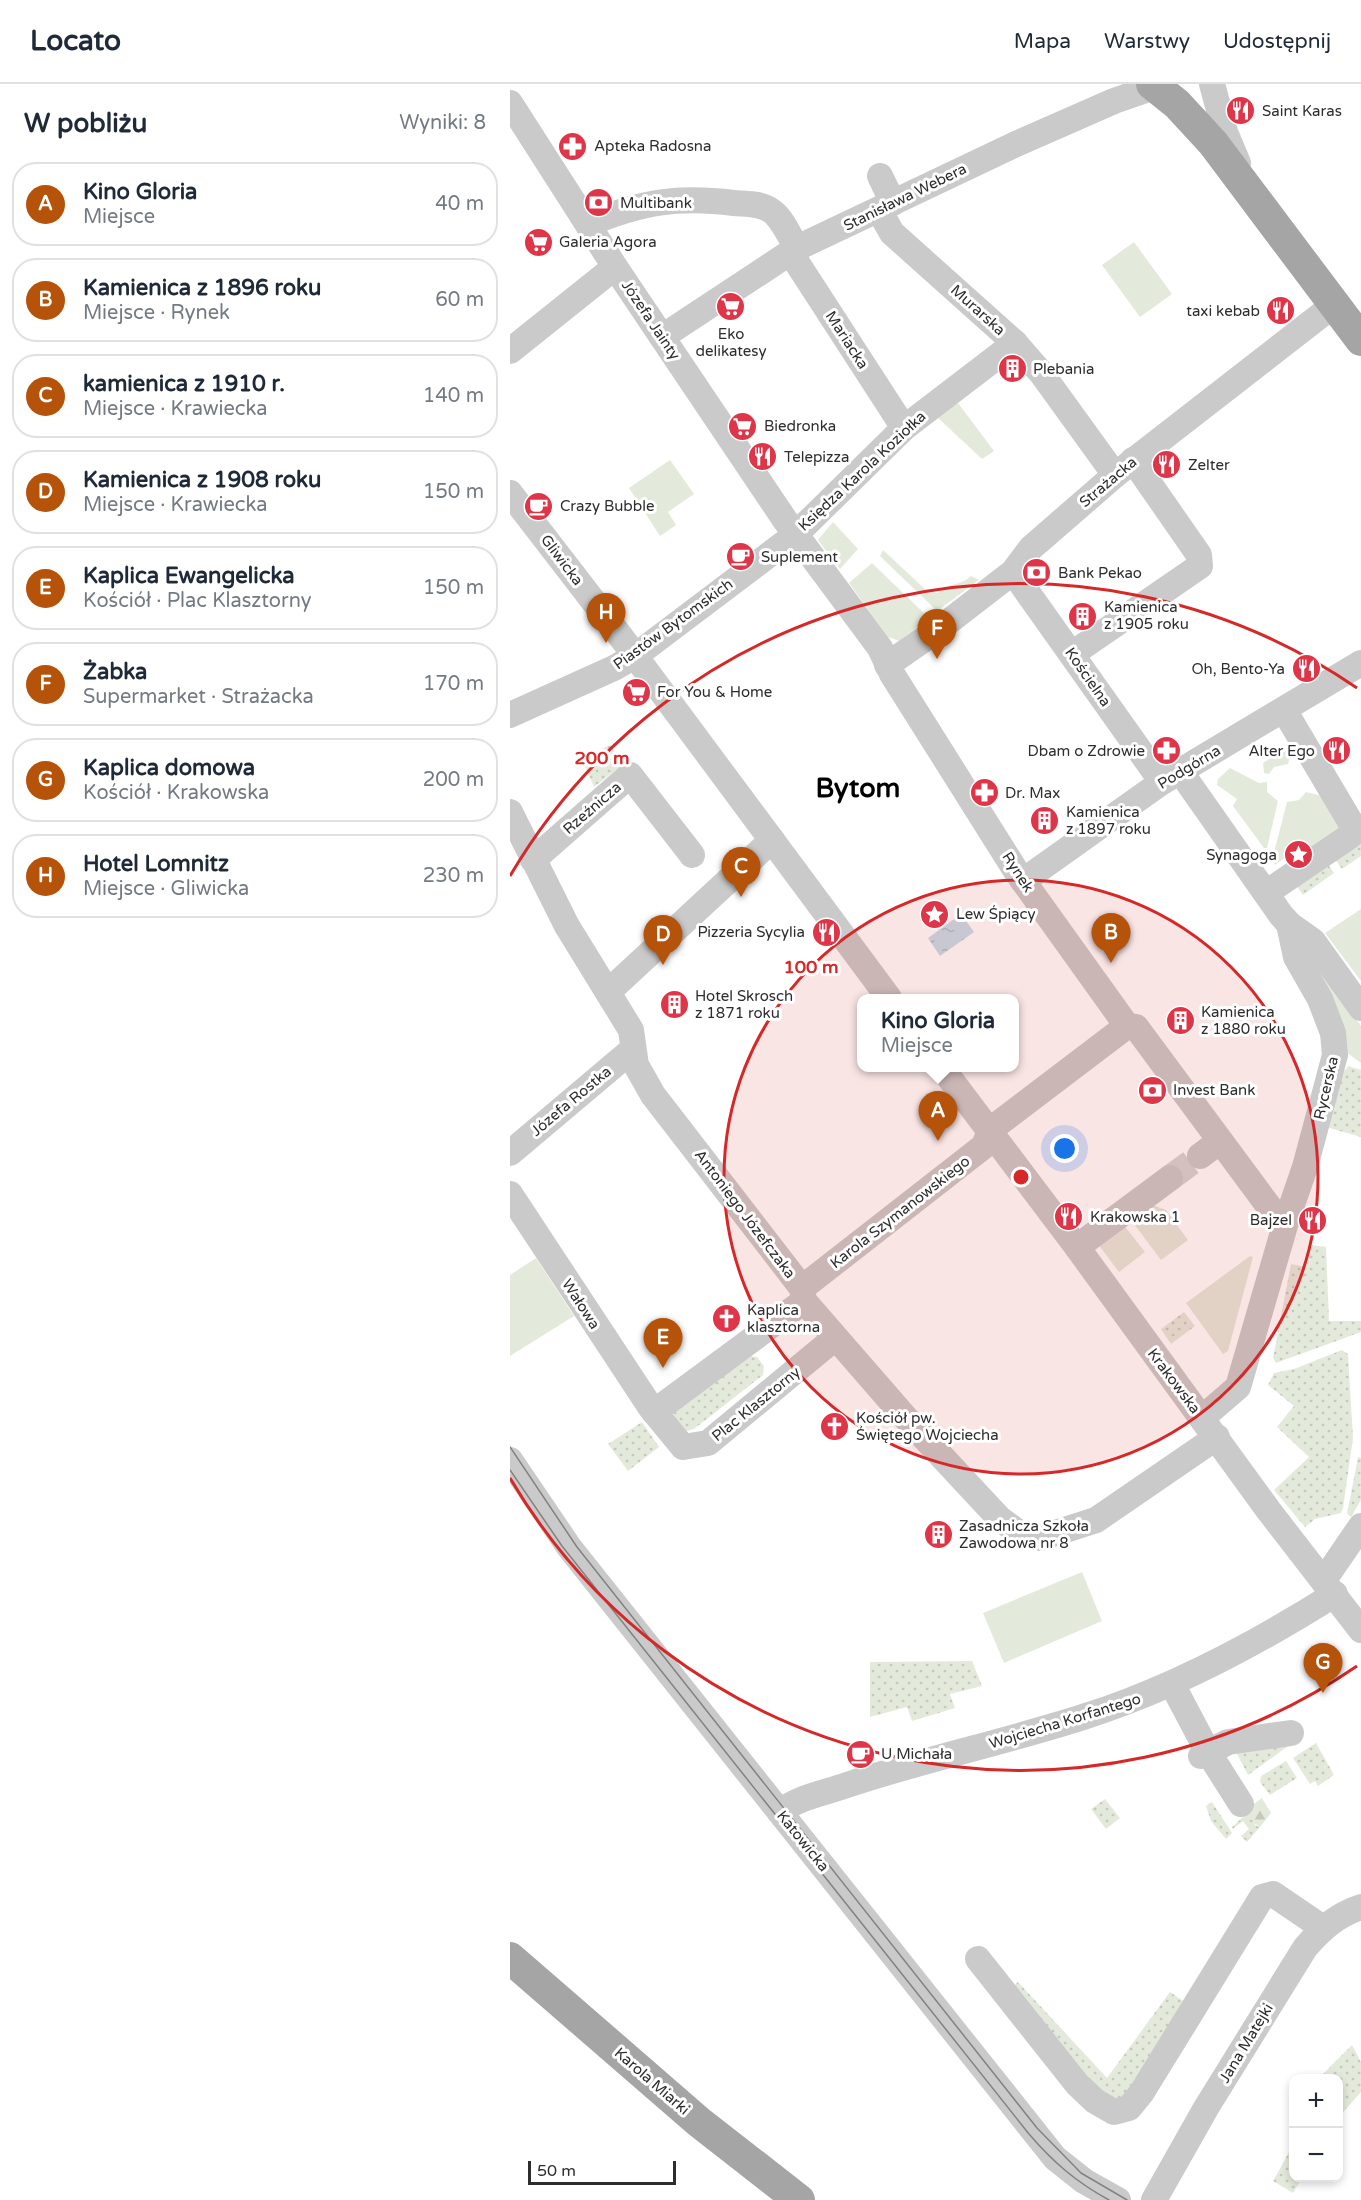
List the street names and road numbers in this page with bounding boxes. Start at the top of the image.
street label: Stanisława Webera [841,159,969,235]
street label: Józefa Jainty [618,277,684,363]
street label: Murarska [947,281,1009,339]
street label: Mariacka [822,308,872,372]
street label: Księdza Karola Koziołka [795,407,929,535]
street label: Strażacka [1076,453,1140,511]
street label: Gliwicka [537,531,587,589]
street label: Piastów Bytomskich [610,575,736,673]
street label: Kościelna [1061,644,1115,710]
street label: Podgórna [1154,741,1224,793]
street label: Rzeźnicza [559,778,625,838]
street label: Rynek [998,848,1038,896]
street label: Rycerska [1310,1055,1342,1121]
street label: Józefa Rostka [527,1062,615,1140]
street label: Antoniego Józefczaka [691,1146,799,1282]
street label: Karola Szymanowskiego [827,1152,973,1272]
street label: Wałowa [558,1276,604,1332]
street label: Krakowska [1144,1345,1204,1417]
street label: Plac Klasztorny [708,1363,804,1445]
street label: Wojciecha Korfantego [987,1689,1143,1753]
street label: Katowicka [773,1807,833,1875]
street label: Jana Matejki [1215,2000,1277,2086]
street label: Karola Miarki [611,2044,693,2118]

